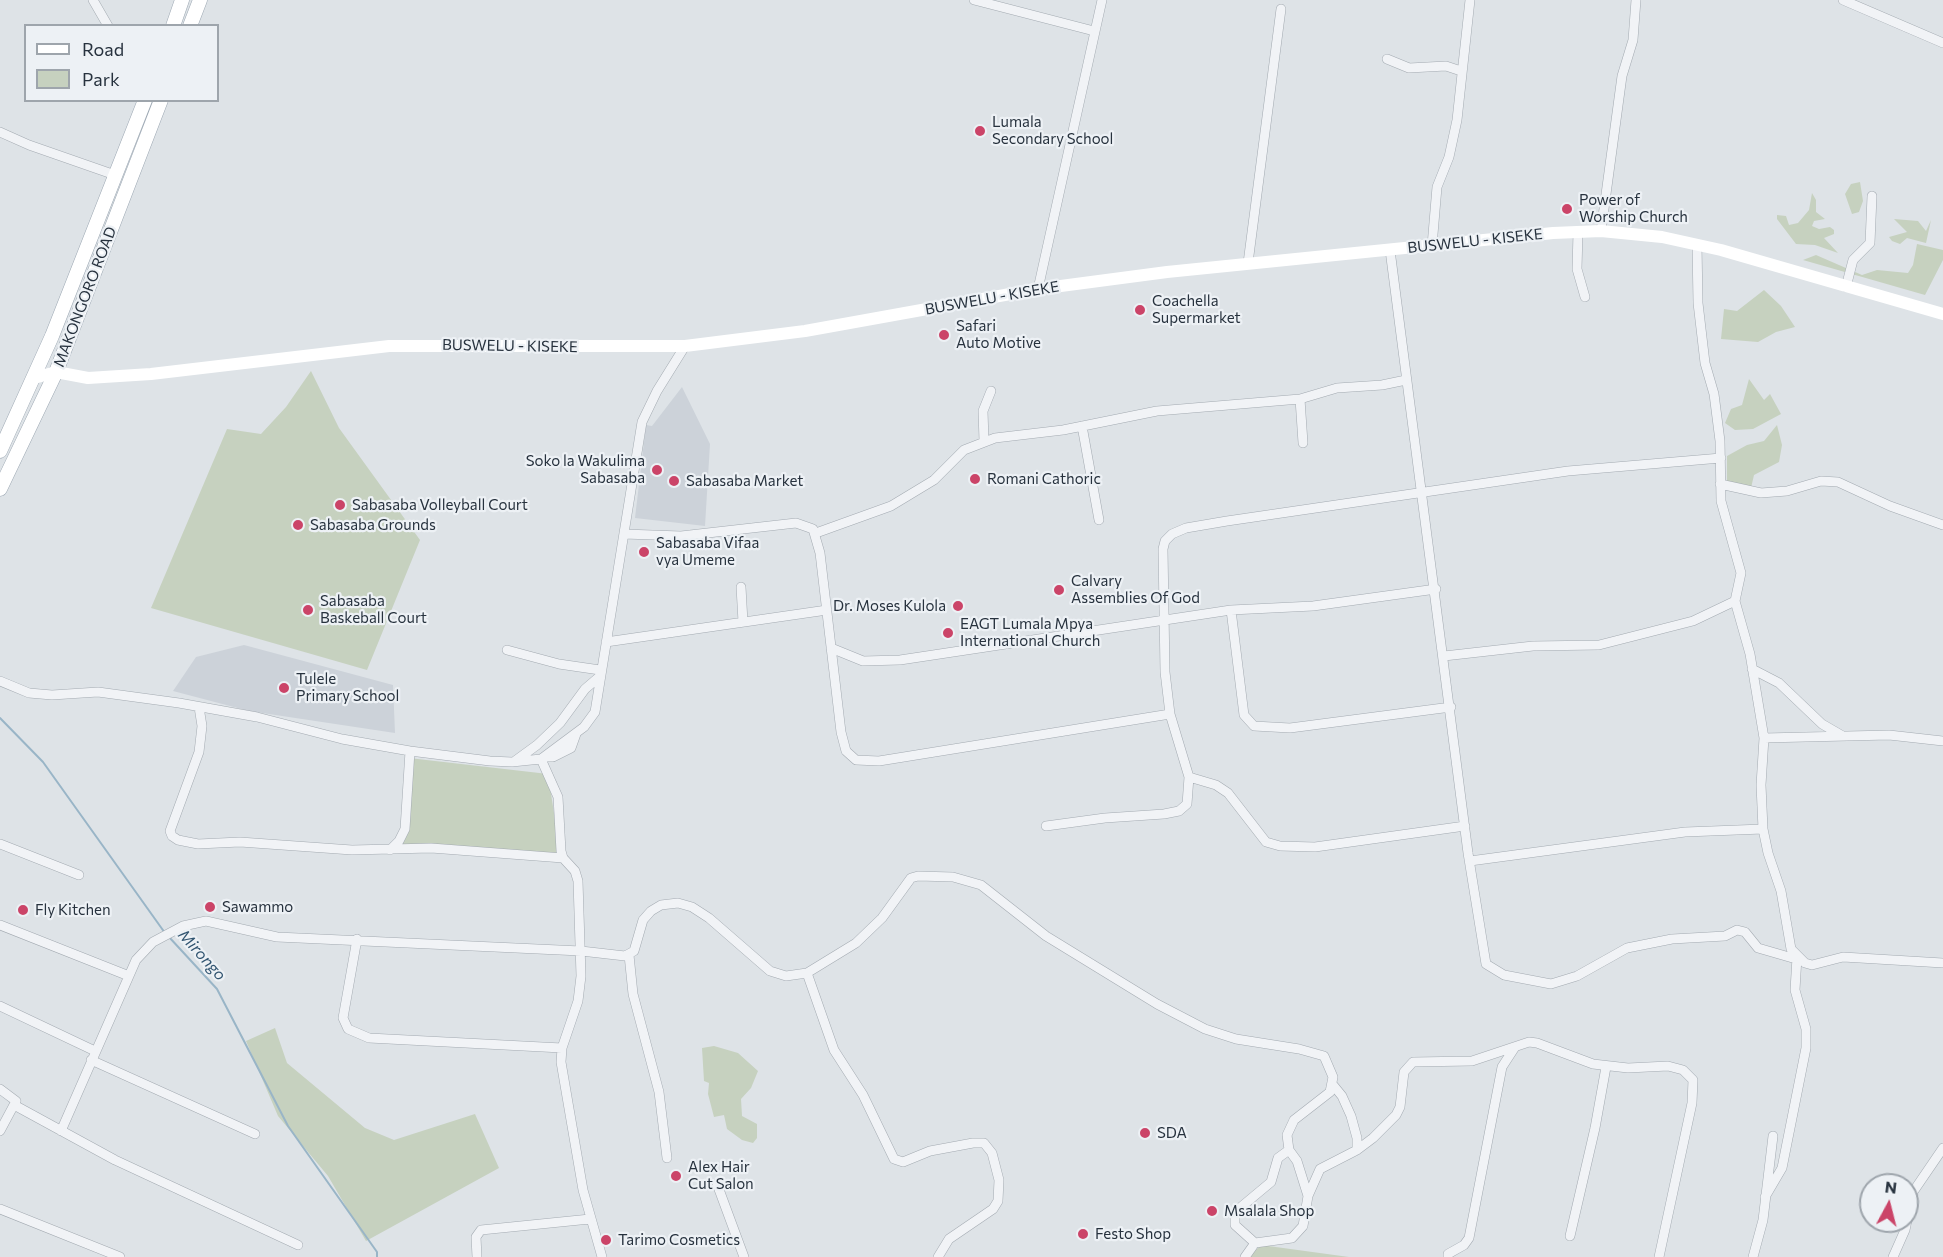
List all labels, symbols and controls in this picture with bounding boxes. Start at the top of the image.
legend [24,24,219,102]
text: Road [82,38,124,60]
text: Park [82,68,120,90]
place label: Lumala Secondary School [992,113,1113,148]
marker: Lumala Secondary School [973,124,987,138]
place label: Power of Worship Church [1579,191,1688,226]
marker: Power of Worship Church [1560,202,1574,216]
street label: MAKONGORO ROAD [50,224,120,370]
street label: BUSWELU - KISEKE [1407,225,1543,257]
street label: BUSWELU - KISEKE [924,277,1060,319]
place label: Coachella Supermarket [1152,292,1241,327]
marker: Coachella Supermarket [1133,303,1147,317]
place label: Safari Auto Motive [956,317,1041,352]
marker: Safari Auto Motive [937,328,951,342]
street label: BUSWELU - KISEKE [442,336,578,356]
place label: Soko la Wakulima Sabasaba [526,452,645,487]
marker: Soko la Wakulima Sabasaba [650,463,664,477]
place label: Romani Cathoric [987,470,1101,488]
place label: Sabasaba Market [686,472,803,490]
marker: Romani Cathoric [968,472,982,486]
marker: Sabasaba Market [667,474,681,488]
place label: Sabasaba Volleyball Court [352,496,528,514]
marker: Sabasaba Volleyball Court [333,498,347,512]
place label: Sabasaba Grounds [310,516,436,534]
marker: Sabasaba Grounds [291,518,305,532]
place label: Sabasaba Vifaa vya Umeme [656,534,759,569]
marker: Sabasaba Vifaa vya Umeme [637,545,651,559]
place label: Calvary Assemblies Of God [1071,572,1200,607]
marker: Calvary Assemblies Of God [1052,583,1066,597]
place label: Sabasaba Baskeball Court [320,592,427,627]
place label: Dr. Moses Kulola [833,597,946,615]
marker: Dr. Moses Kulola [951,599,965,613]
marker: Sabasaba Baskeball Court [301,603,315,617]
place label: EAGT Lumala Mpya International Church [960,615,1100,650]
marker: EAGT Lumala Mpya International Church [941,626,955,640]
place label: Tulele Primary School [296,670,399,705]
marker: Tulele Primary School [277,681,291,695]
place label: Sawammo [222,898,293,916]
marker: Sawammo [203,900,217,914]
place label: Fly Kitchen [35,901,111,919]
marker: Fly Kitchen [16,903,30,917]
water label: Mirongo [174,925,230,985]
place label: SDA [1157,1124,1187,1142]
marker: SDA [1138,1126,1152,1140]
place label: Alex Hair Cut Salon [688,1158,754,1193]
marker: Alex Hair Cut Salon [669,1169,683,1183]
north arrow [1859,1173,1919,1233]
text: N [1884,1176,1898,1197]
place label: Msalala Shop [1224,1202,1314,1220]
marker: Msalala Shop [1205,1204,1219,1218]
place label: Festo Shop [1095,1225,1171,1243]
marker: Festo Shop [1076,1227,1090,1241]
place label: Tarimo Cosmetics [618,1231,740,1249]
marker: Tarimo Cosmetics [599,1233,613,1247]

